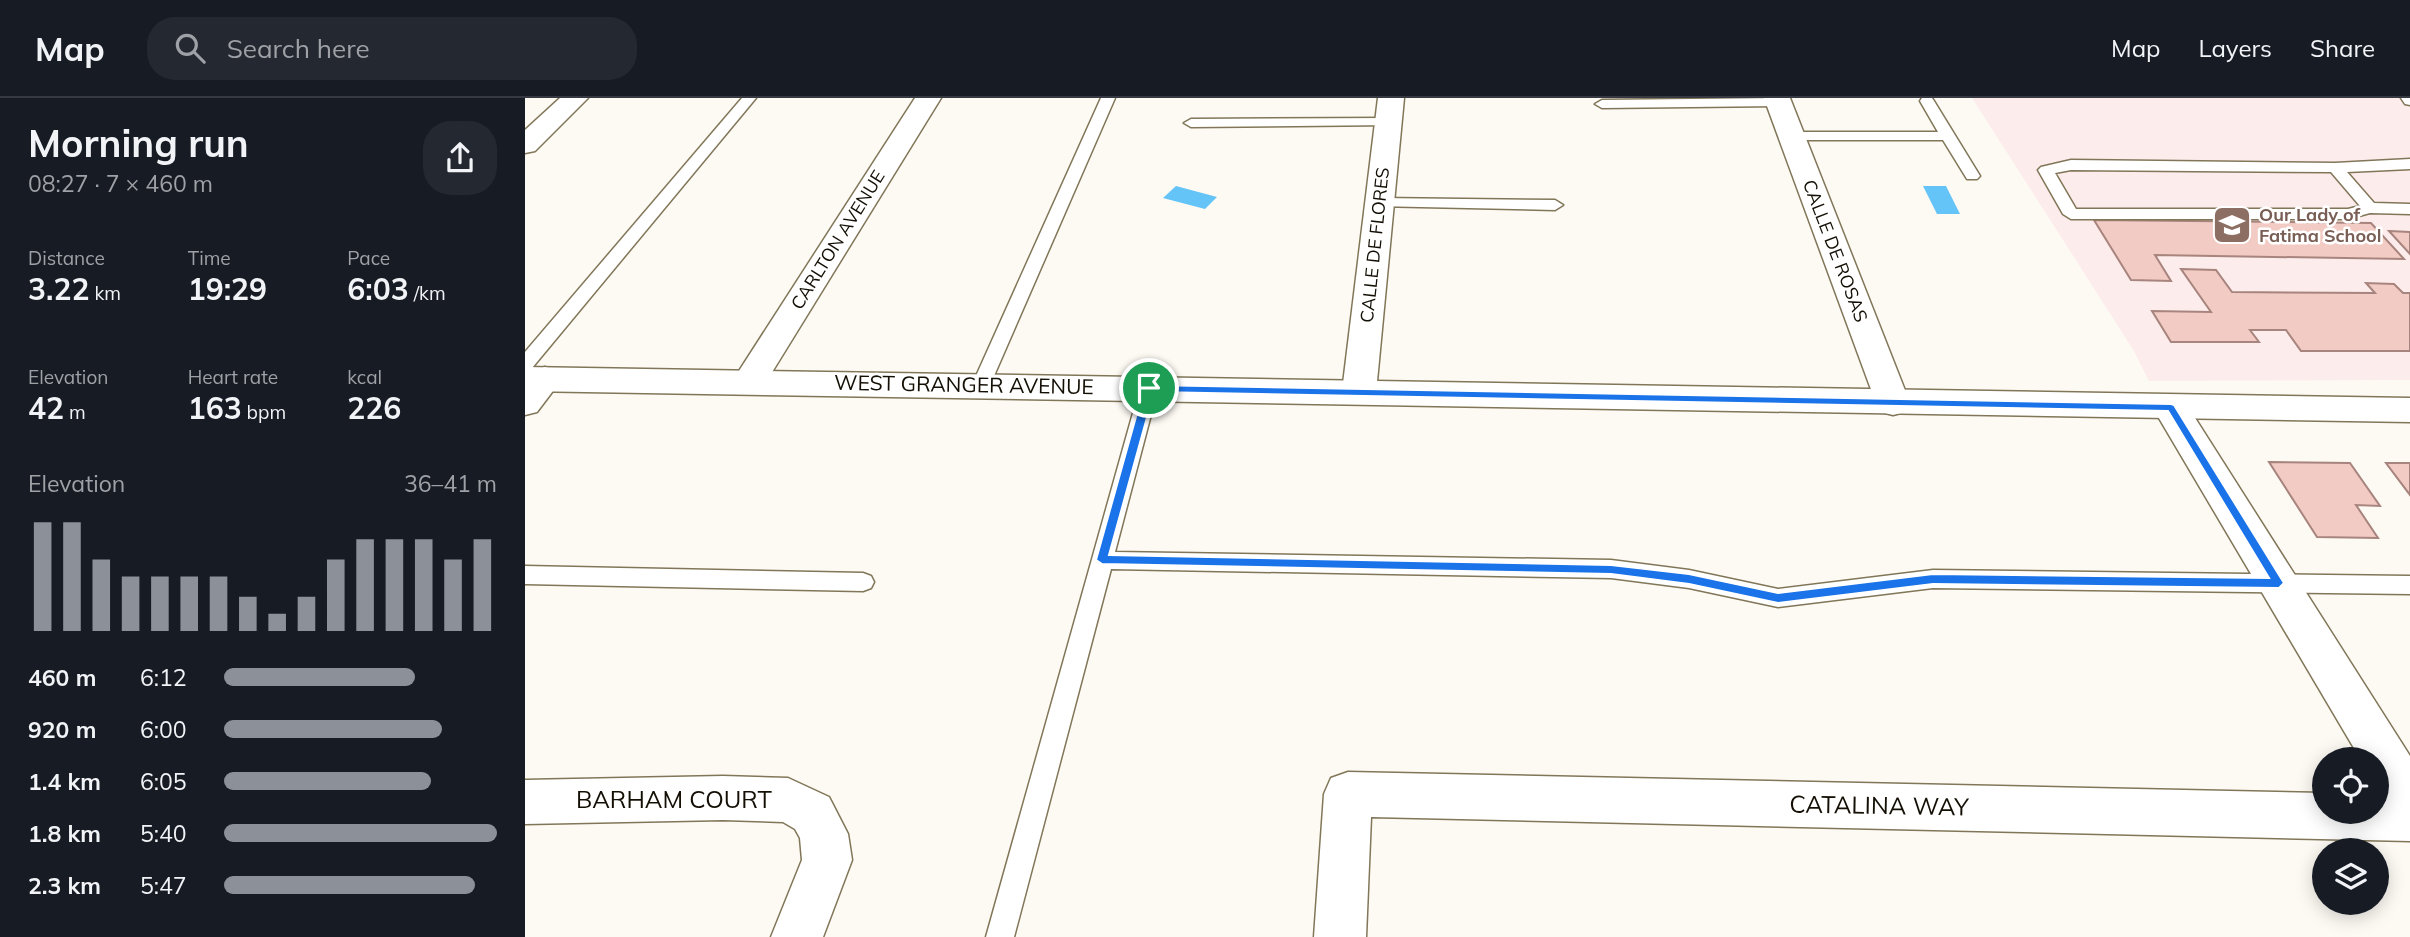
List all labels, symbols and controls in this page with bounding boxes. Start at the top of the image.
search box [147,17,637,80]
text: Map [35,28,105,69]
icon: search [171,29,209,67]
text: Search here [227,32,370,65]
text: Map [2111,33,2160,63]
text: Layers [2198,33,2272,63]
text: Share [2310,33,2375,63]
text: Morning run [28,119,249,167]
button: share [423,121,497,195]
street label: CARLTON AVENUE [785,166,890,314]
street label: CALLE DE FLORES [1355,166,1394,324]
text: 08:27 · 7 × 460 m [28,169,213,198]
street label: CALLE DE ROSAS [1798,176,1873,325]
place label: Our Lady of Fatima School [2259,203,2381,247]
school or university icon: Our Lady of Fatima School [2211,204,2253,246]
text: Distance [28,246,105,270]
text: Time [188,246,231,270]
text: Pace [347,246,390,270]
text: 3.22 [28,270,89,308]
text: 19:29 [188,270,267,308]
text: 6:03 [347,270,409,308]
text: km [89,281,121,305]
text: /km [409,281,446,305]
pin [1119,358,1179,418]
text: Elevation [28,365,108,389]
text: Heart rate [188,365,278,389]
text: kcal [347,365,382,389]
street label: WEST GRANGER AVENUE [834,369,1094,399]
icon: arrive [1130,369,1168,407]
text: 42 [28,389,64,427]
text: 163 [188,389,242,427]
text: 226 [347,389,401,427]
text: m [64,400,86,424]
text: bpm [242,400,286,424]
text: Elevation [28,469,125,498]
text: 36–41 m [404,469,497,498]
text: 460 m [28,663,96,692]
text: 6:12 [140,663,187,692]
text: 920 m [28,715,96,744]
text: 6:00 [140,715,187,744]
map controls [2312,747,2389,915]
button: locate [2312,747,2389,824]
text: 1.4 km [28,767,101,796]
text: 6:05 [140,767,187,796]
street label: BARHAM COURT [576,784,772,814]
street label: CATALINA WAY [1789,788,1969,822]
text: 1.8 km [28,819,101,848]
text: 5:40 [140,819,187,848]
button: layers [2312,838,2389,915]
text: 2.3 km [28,871,101,900]
text: 5:47 [140,871,187,900]

